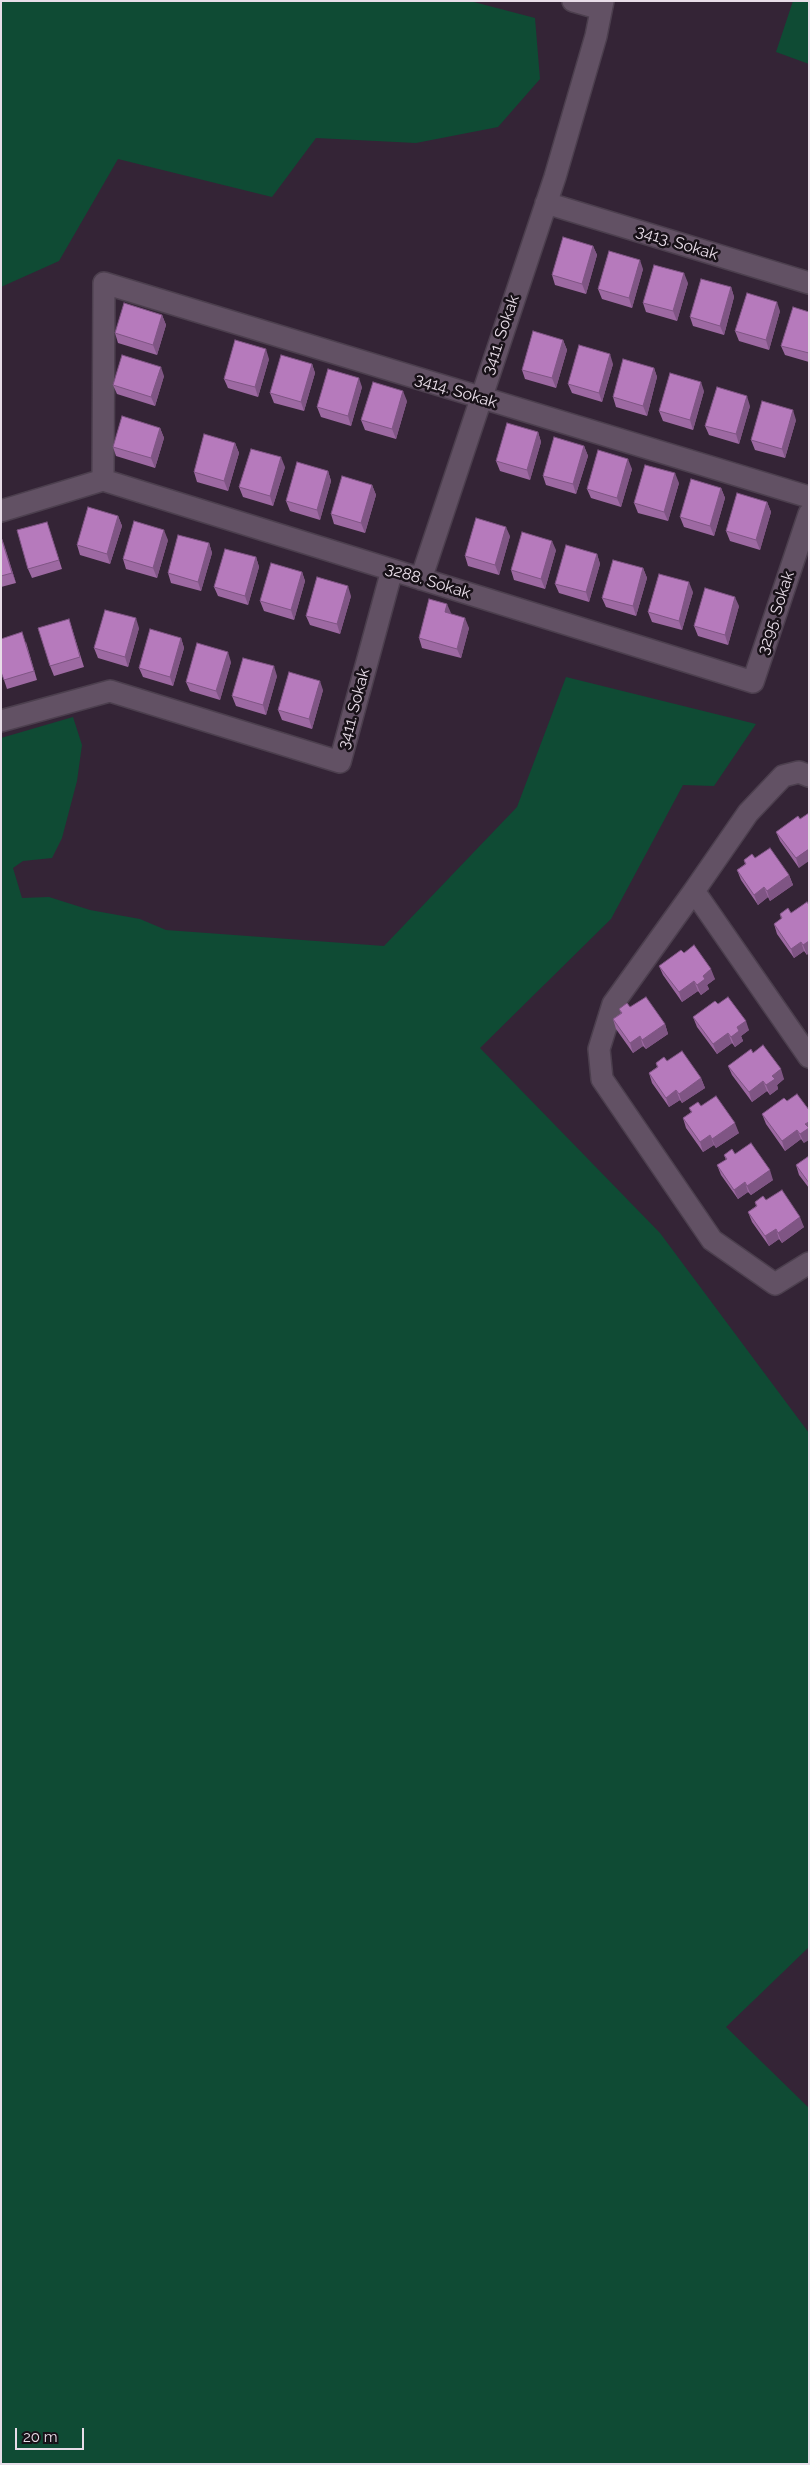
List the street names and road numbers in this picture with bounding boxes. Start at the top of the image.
street label: 3413. Sokak [634,221,720,265]
street label: 3411. Sokak [478,293,524,377]
street label: 3414. Sokak [413,369,499,413]
street label: 3288. Sokak [383,559,473,603]
street label: 3295. Sokak [753,569,799,657]
street label: 3411. Sokak [334,666,374,752]

